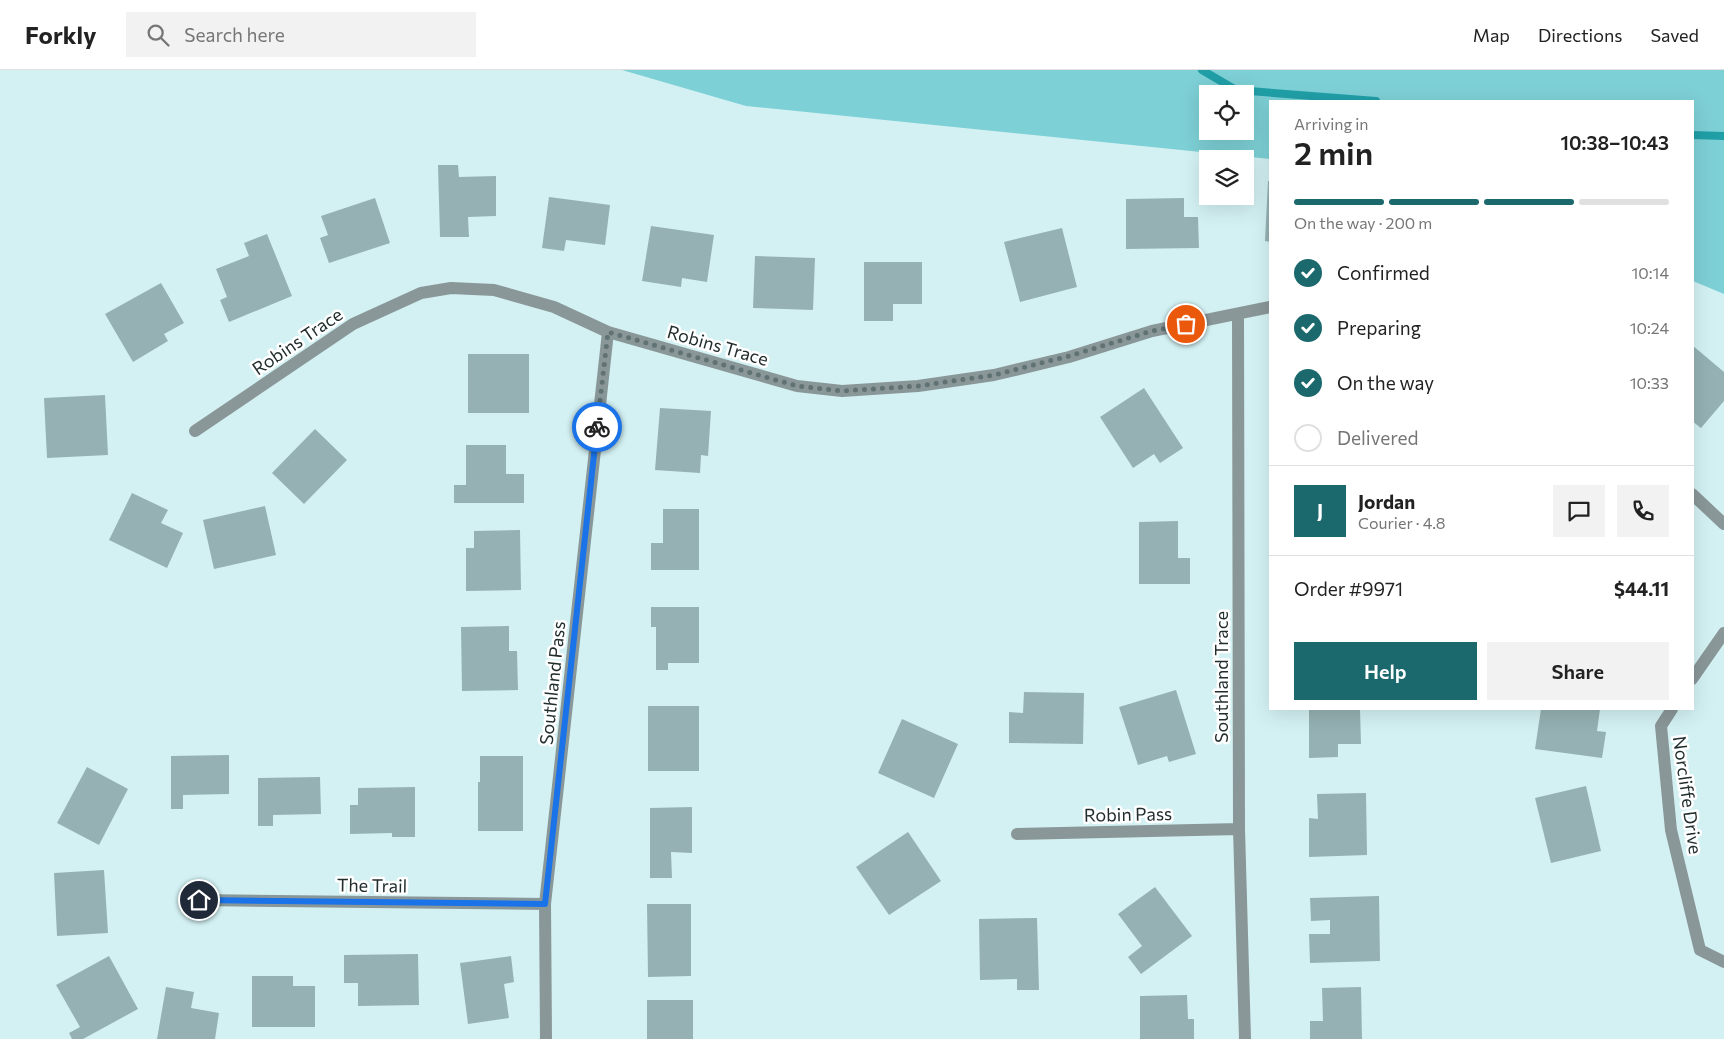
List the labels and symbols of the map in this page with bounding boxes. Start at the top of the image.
street label: Robins Trace [248,303,346,379]
pin [1165,303,1207,345]
street label: Robins Trace [665,320,771,370]
courier [572,402,622,452]
street label: Southland Trace [1210,611,1232,743]
street label: Southland Pass [535,620,569,746]
street label: Norcliffe Drive [1669,734,1707,856]
street label: Robin Pass [1084,802,1172,826]
street label: The Trail [337,873,407,897]
pin [178,879,220,921]

